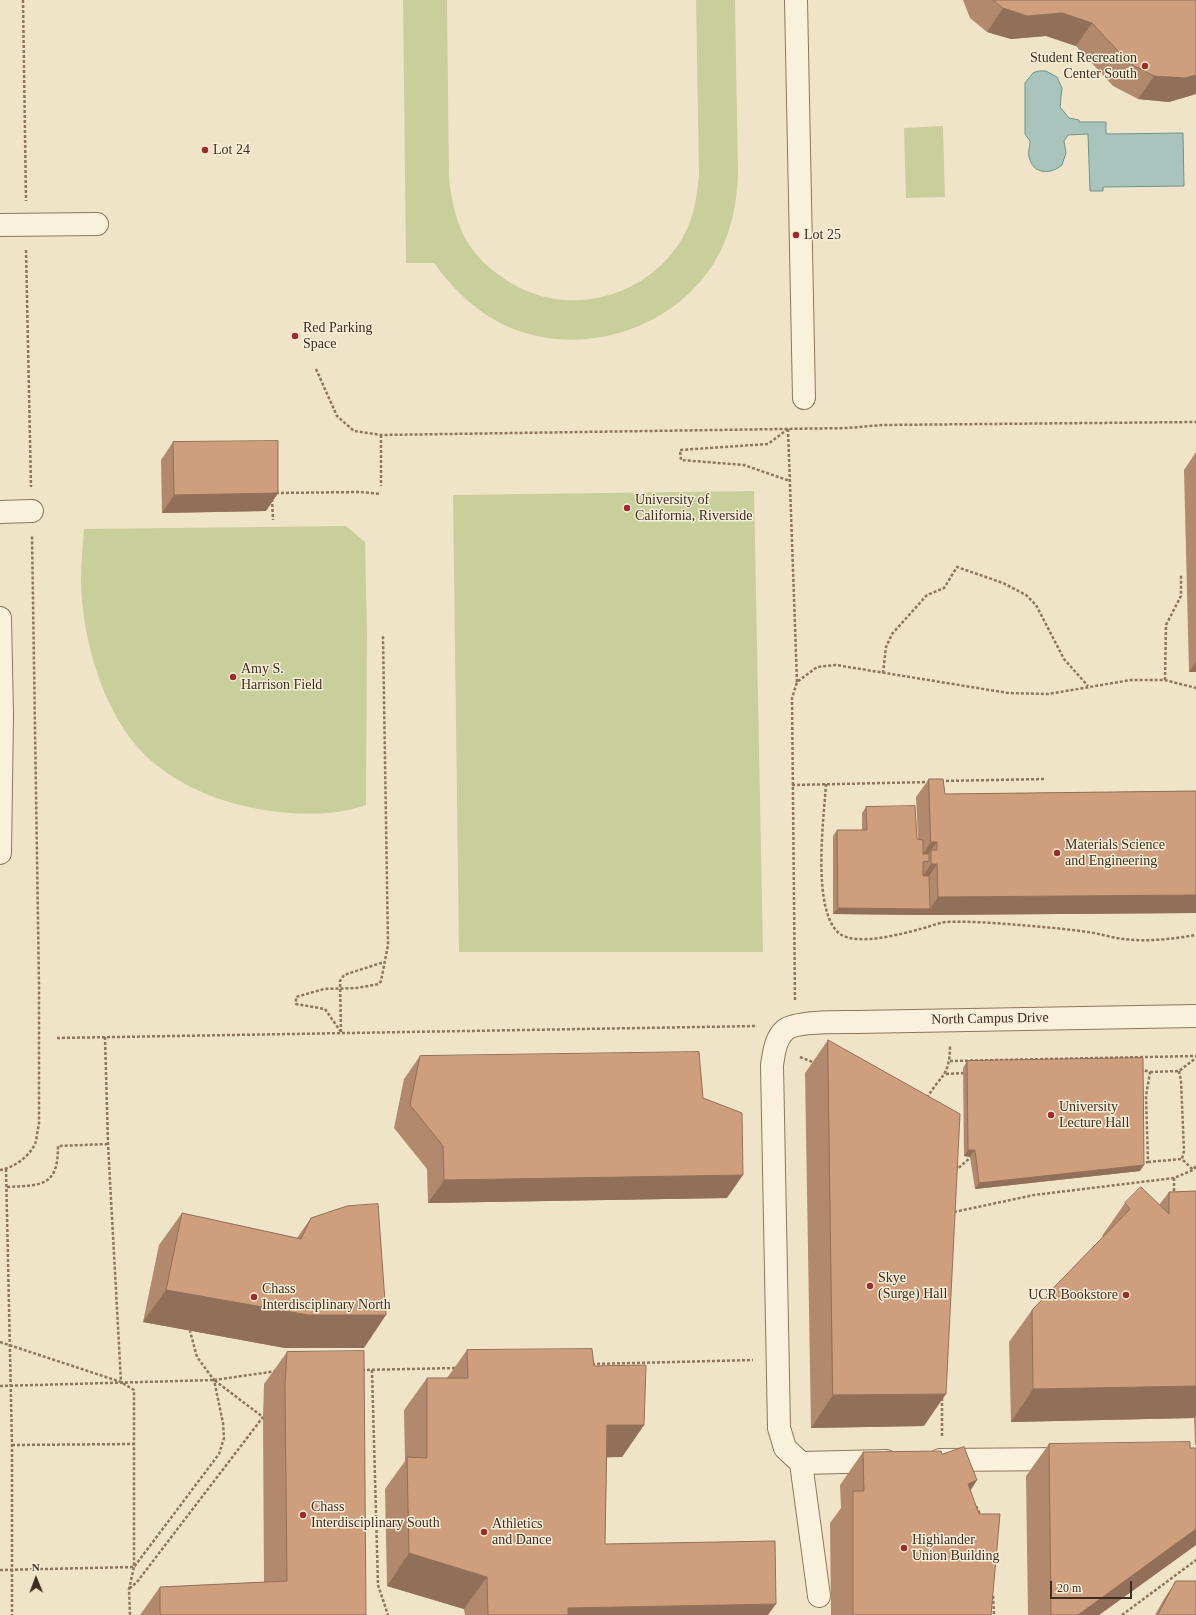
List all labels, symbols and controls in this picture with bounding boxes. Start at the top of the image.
place label: Student Recreation Center South [1030,50,1137,82]
marker: Student Recreation Center South [1140,61,1150,71]
place label: Lot 24 [213,142,250,158]
marker: Lot 24 [200,145,210,155]
place label: Lot 25 [804,227,841,243]
marker: Lot 25 [791,230,801,240]
place label: Red Parking Space [303,320,373,352]
marker: Red Parking Space [290,331,300,341]
place label: University of California, Riverside [635,492,752,524]
marker: University of California, Riverside [622,503,632,513]
place label: Amy S. Harrison Field [241,661,322,694]
marker: Amy S. Harrison Field [228,672,238,682]
place label: Materials Science and Engineering [1065,837,1165,870]
marker: Materials Science and Engineering [1052,848,1062,858]
street label: North Campus Drive [931,1010,1049,1028]
place label: University Lecture Hall [1059,1099,1129,1132]
marker: University Lecture Hall [1046,1110,1056,1120]
place label: Skye (Surge) Hall [878,1270,947,1302]
place label: Chass Interdisciplinary North [262,1281,391,1314]
marker: Skye (Surge) Hall [865,1281,875,1291]
place label: UCR Bookstore [1028,1287,1118,1303]
marker: UCR Bookstore [1121,1290,1131,1300]
marker: Chass Interdisciplinary North [249,1292,259,1302]
place label: Chass Interdisciplinary South [311,1499,440,1532]
marker: Chass Interdisciplinary South [298,1510,308,1520]
place label: Athletics and Dance [492,1516,551,1548]
marker: Athletics and Dance [479,1527,489,1537]
place label: Highlander Union Building [912,1532,1000,1564]
marker: Highlander Union Building [899,1543,909,1553]
north arrow [16,1559,56,1599]
text: N [32,1561,40,1573]
scale bar [1052,1573,1134,1599]
text: 20 m [1057,1581,1081,1595]

